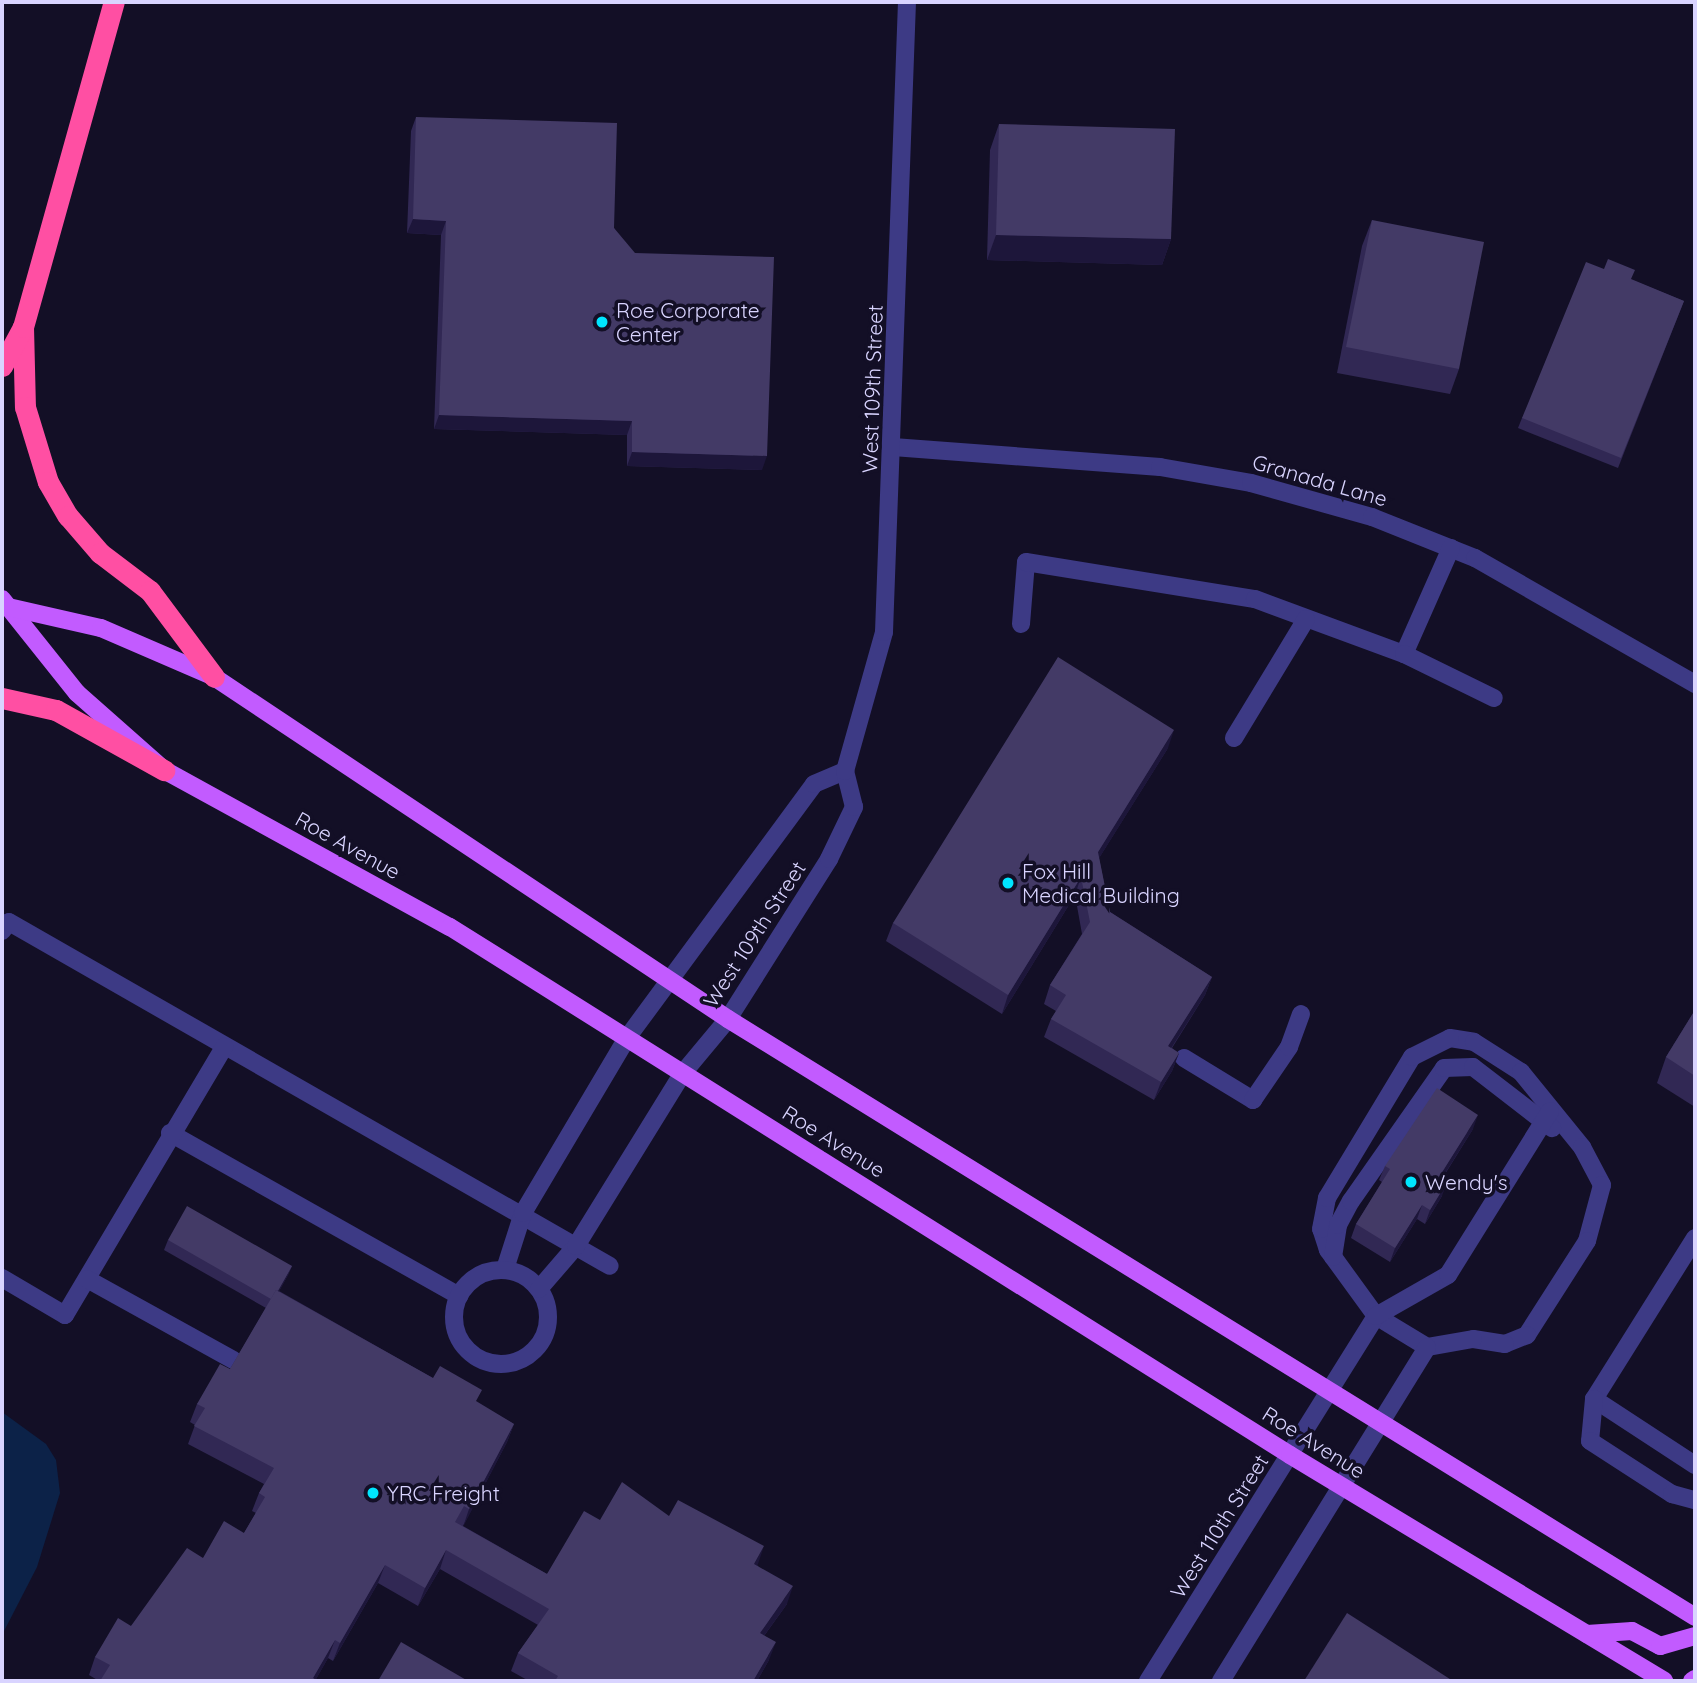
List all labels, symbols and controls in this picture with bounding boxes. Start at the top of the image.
place label: Roe Corporate Center [616,297,760,347]
street label: West 109th Street [856,304,888,474]
marker: Roe Corporate Center [594,314,610,330]
street label: Granada Lane [1250,449,1390,511]
street label: Roe Avenue [291,806,405,884]
street label: West 109th Street [697,856,811,1012]
place label: Fox Hill Medical Building [1022,858,1180,908]
marker: Fox Hill Medical Building [1000,875,1016,891]
street label: Roe Avenue [778,1100,890,1182]
place label: Wendy's [1425,1169,1508,1195]
marker: Wendy's [1403,1174,1419,1190]
street label: Roe Avenue [1258,1401,1370,1483]
street label: West 110th Street [1165,1449,1273,1603]
place label: YRC Freight [387,1480,500,1506]
marker: YRC Freight [365,1485,381,1501]

